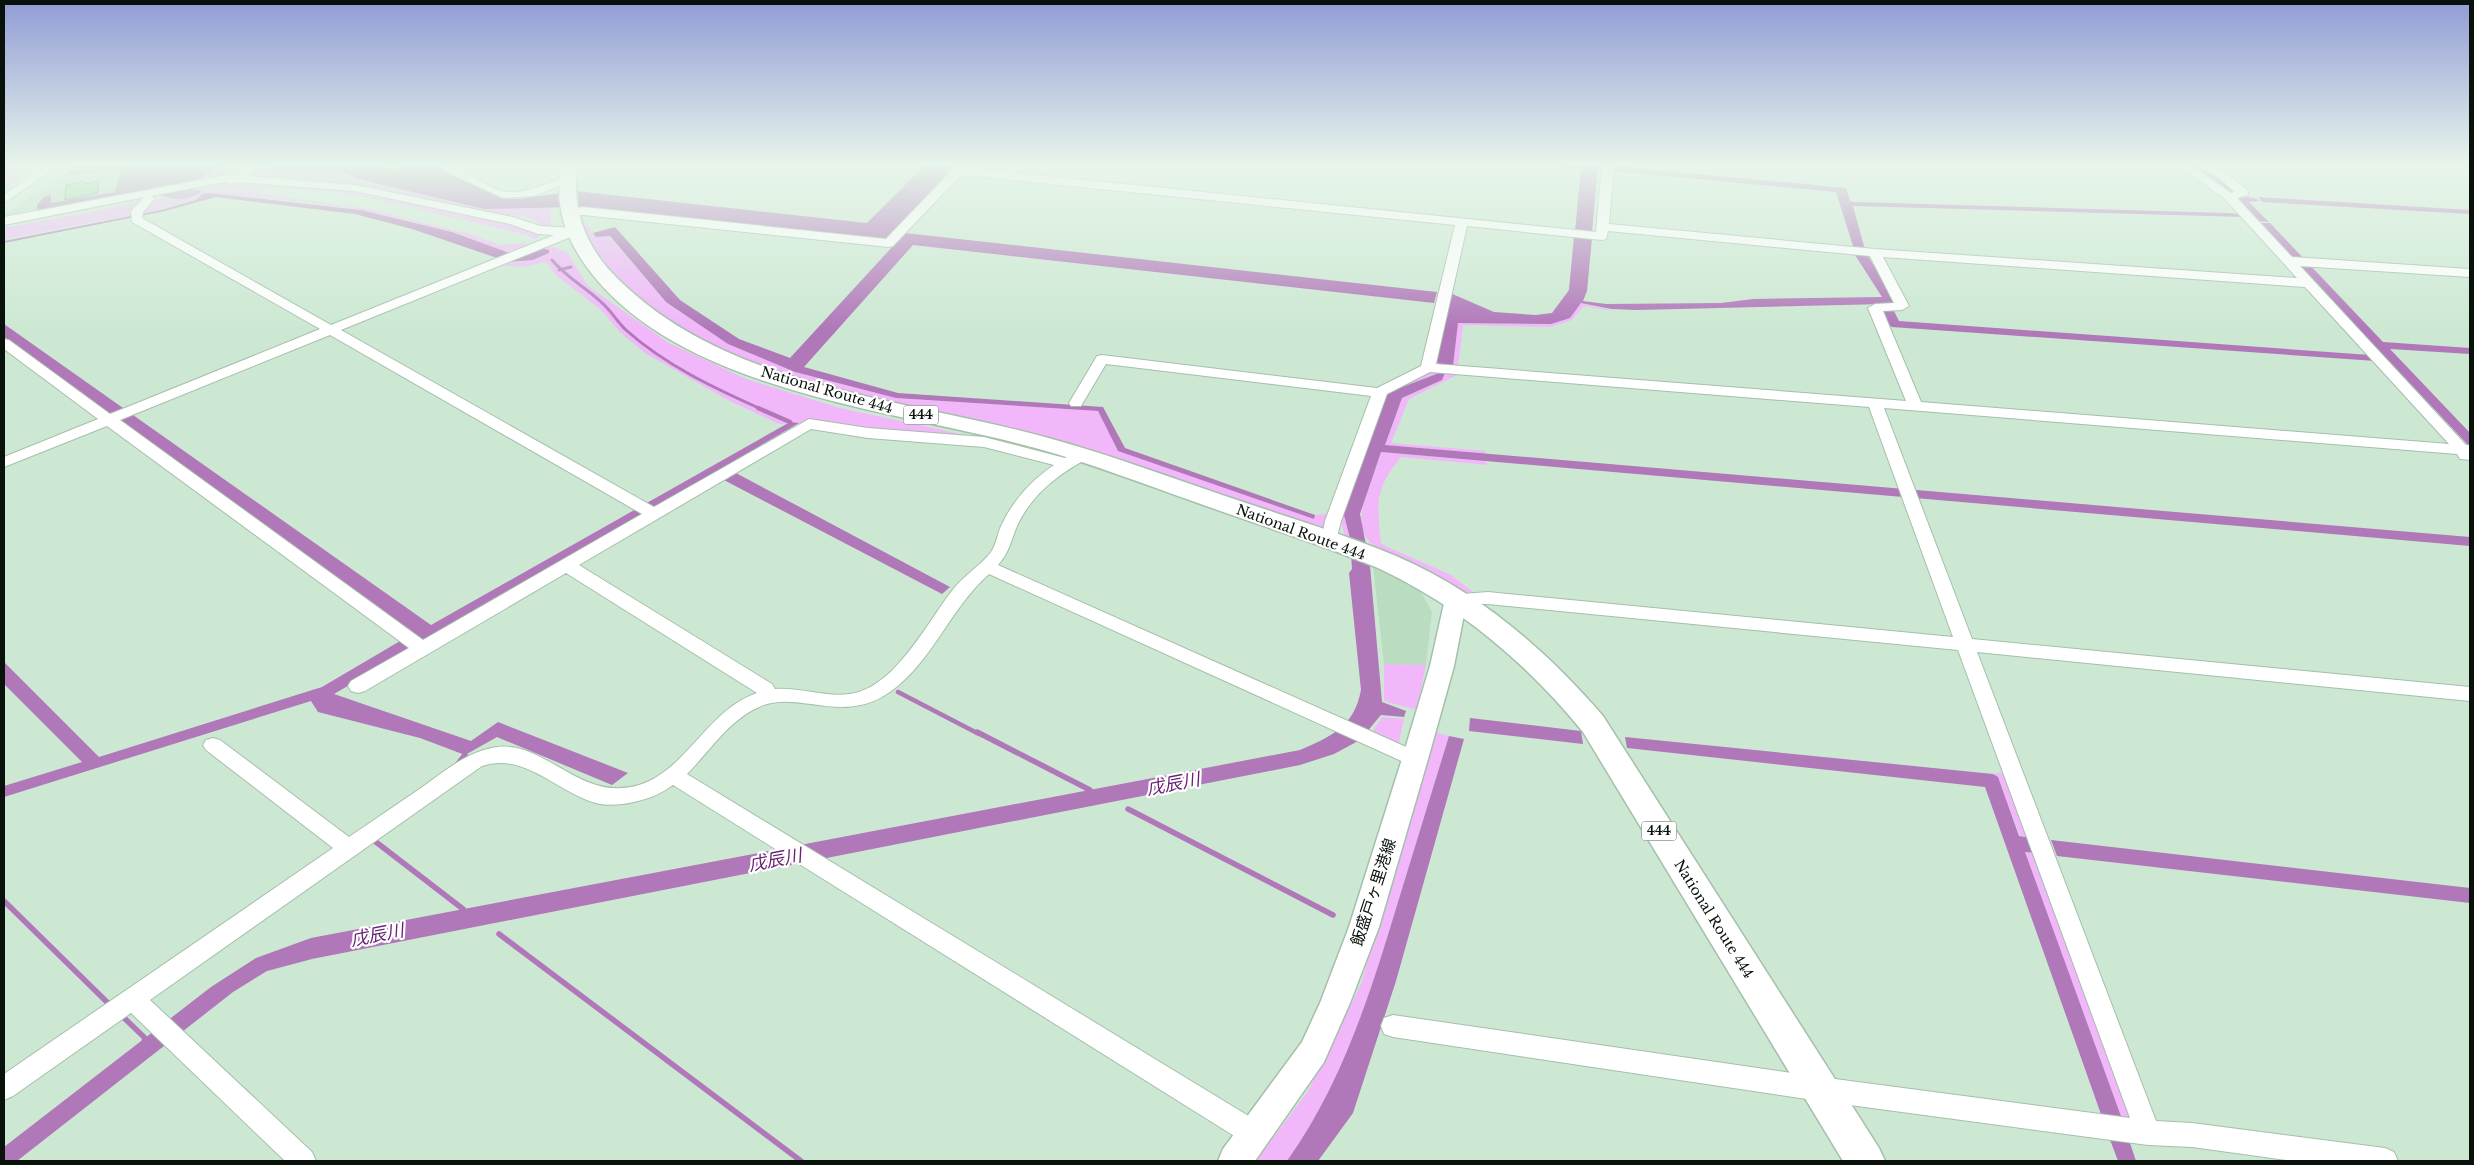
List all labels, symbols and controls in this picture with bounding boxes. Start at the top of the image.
street label: National Route 444 [759,363,895,417]
road number: 444 [904,406,938,424]
street label: National Route 444 [1234,500,1368,564]
water label: 戊辰川 [1144,768,1204,800]
road number: 444 [1642,821,1676,840]
street label: 飯盛戸ヶ里港線 [1346,836,1400,948]
water label: 戊辰川 [746,844,806,876]
street label: National Route 444 [1670,856,1758,982]
water label: 戊辰川 [348,919,408,951]

